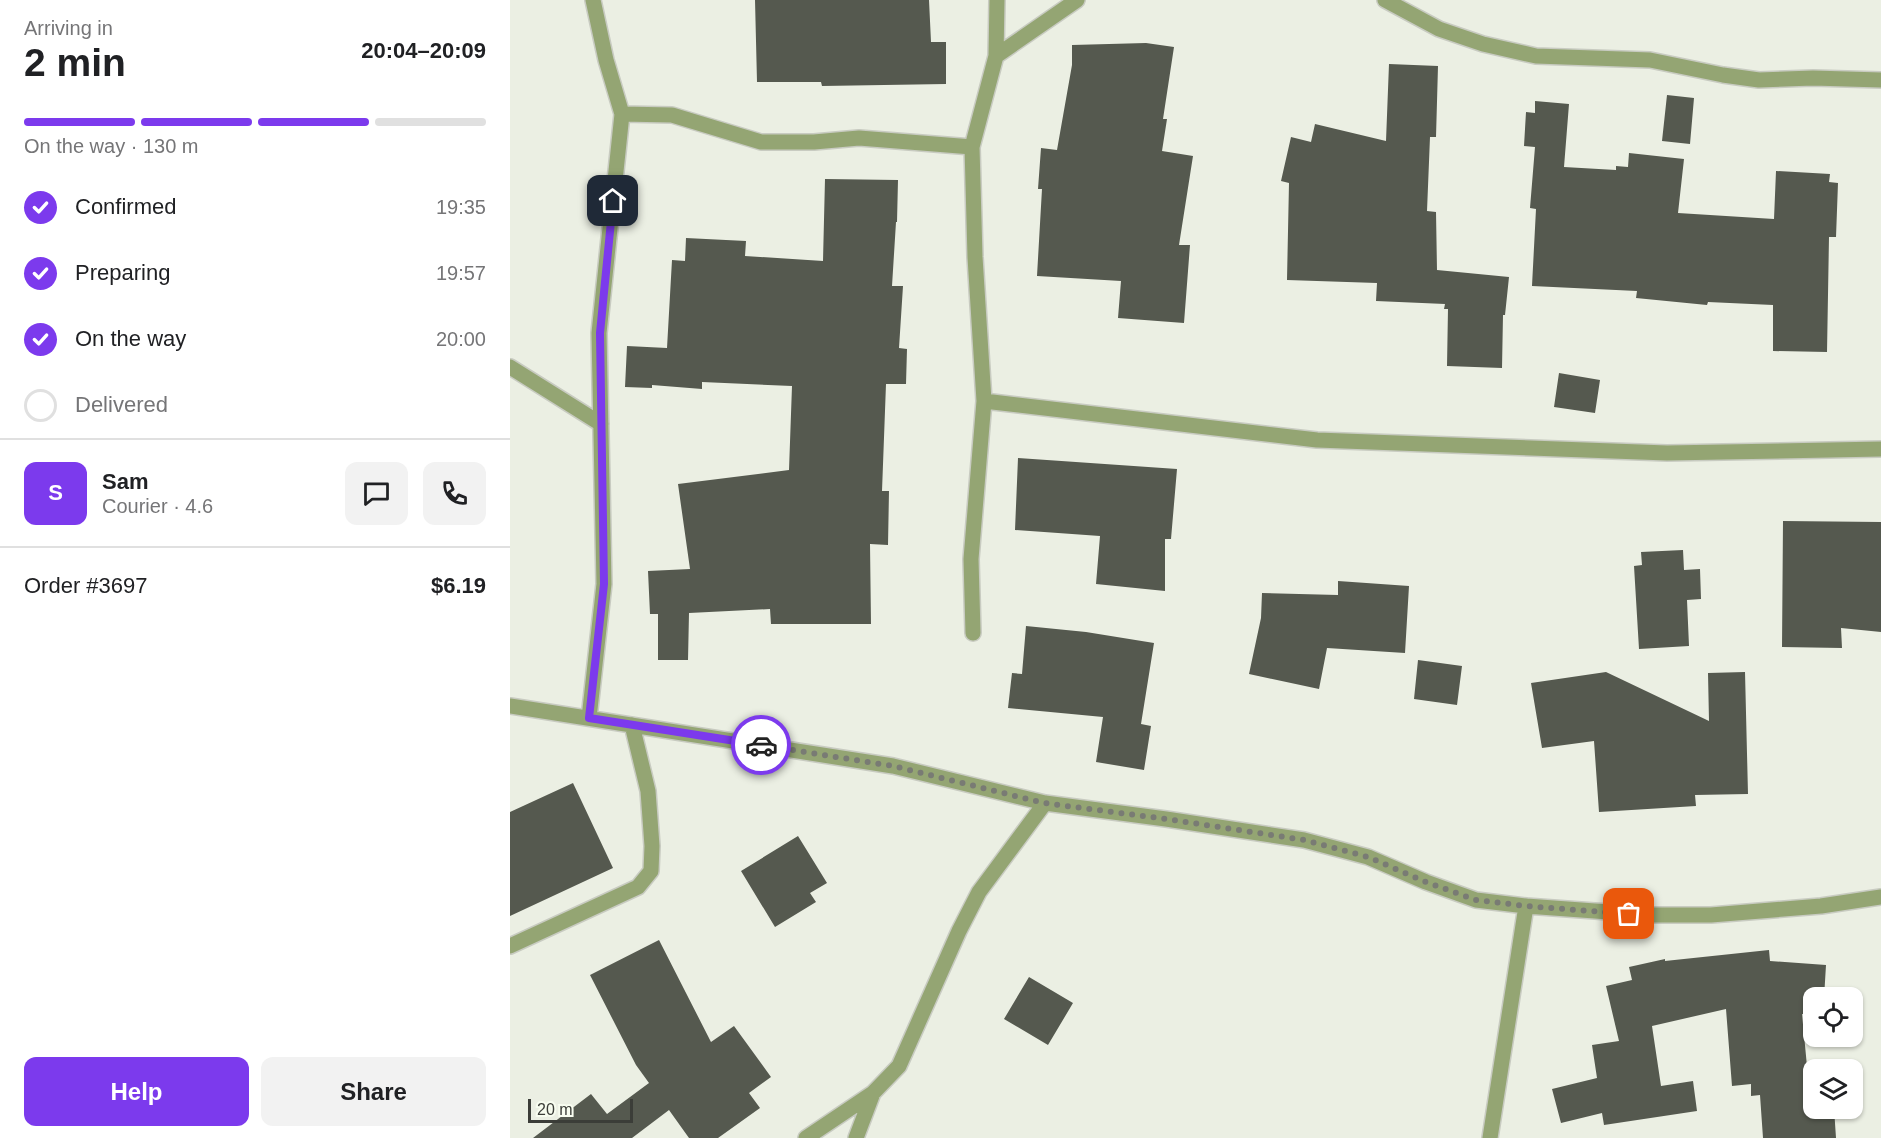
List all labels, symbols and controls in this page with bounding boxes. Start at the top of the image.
text: Arriving in [24,17,113,39]
text: 20:04–20:09 [361,38,486,63]
text: 2 min [24,41,126,84]
text: On the way · 130 m [24,135,199,157]
pin [587,175,638,226]
icon: home [596,184,629,217]
icon: check [24,191,57,224]
text: Confirmed [75,194,176,219]
text: 19:35 [436,196,486,218]
icon: check [24,257,57,290]
text: Preparing [75,260,170,285]
text: 19:57 [436,262,486,284]
icon: check [24,323,57,356]
text: On the way [75,326,186,351]
text: 20:00 [436,328,486,350]
text: Delivered [75,392,168,417]
button: chat [345,462,408,525]
button: phone [423,462,486,525]
text: Sam [102,469,148,494]
text: S [48,480,63,505]
text: Courier · 4.6 [102,495,213,517]
text: Order #3697 [24,573,148,598]
text: $6.19 [431,573,486,598]
courier [731,715,791,775]
icon: car [745,729,778,762]
pin [1603,888,1654,939]
icon: bag [1612,897,1645,930]
map controls [1803,987,1863,1119]
button: locate [1803,987,1863,1047]
button: Help [24,1057,249,1126]
button: Share [261,1057,486,1126]
button: layers [1803,1059,1863,1119]
scale bar [528,1096,633,1124]
text: 20 m [537,1101,573,1118]

